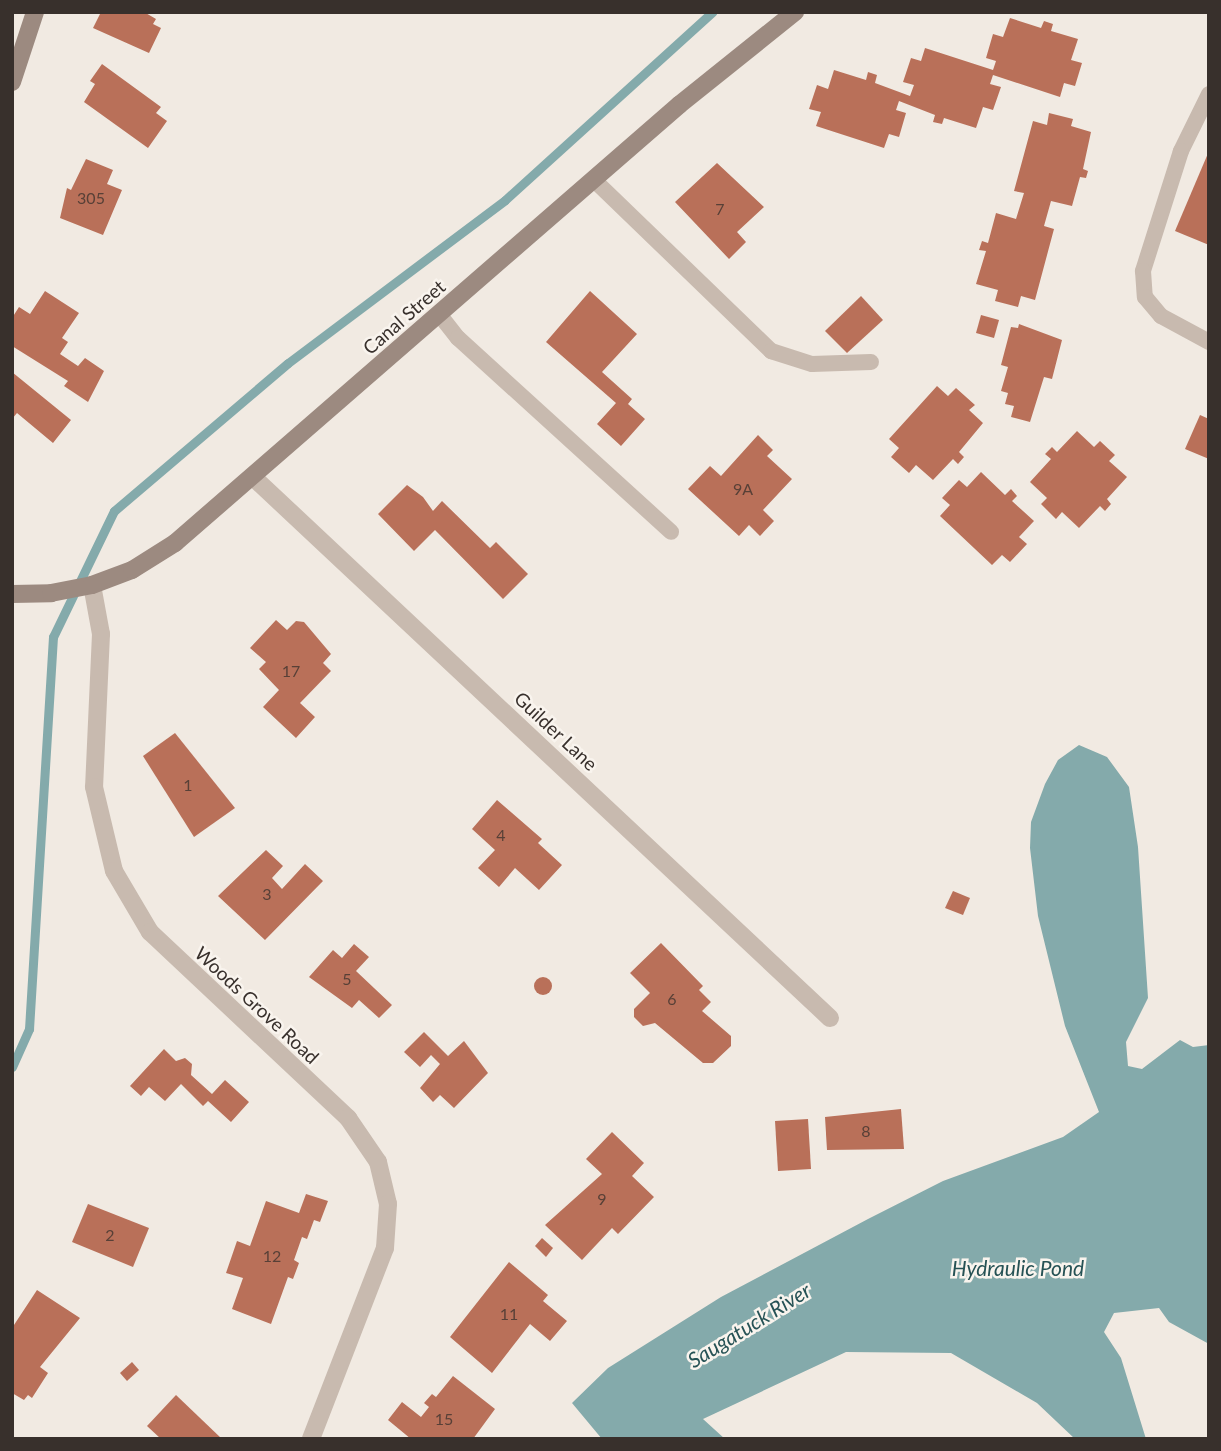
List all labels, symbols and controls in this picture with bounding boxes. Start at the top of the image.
house number: 305 [77,188,105,208]
house number: 7 [715,199,725,219]
street label: Canal Street [358,275,450,359]
house number: 9A [733,479,753,499]
house number: 17 [282,661,300,681]
street label: Guilder Lane [510,687,602,775]
house number: 1 [183,775,193,795]
house number: 4 [496,825,506,845]
house number: 3 [262,884,272,904]
street label: Woods Grove Road [190,942,324,1068]
house number: 5 [342,969,352,989]
house number: 6 [667,989,677,1009]
house number: 8 [861,1121,871,1141]
house number: 9 [597,1189,607,1209]
house number: 2 [105,1225,115,1245]
house number: 12 [263,1246,281,1266]
water label: Hydraulic Pond [952,1255,1084,1281]
water label: Saugatuck River [683,1277,815,1373]
house number: 11 [500,1304,518,1324]
house number: 15 [435,1409,453,1429]

